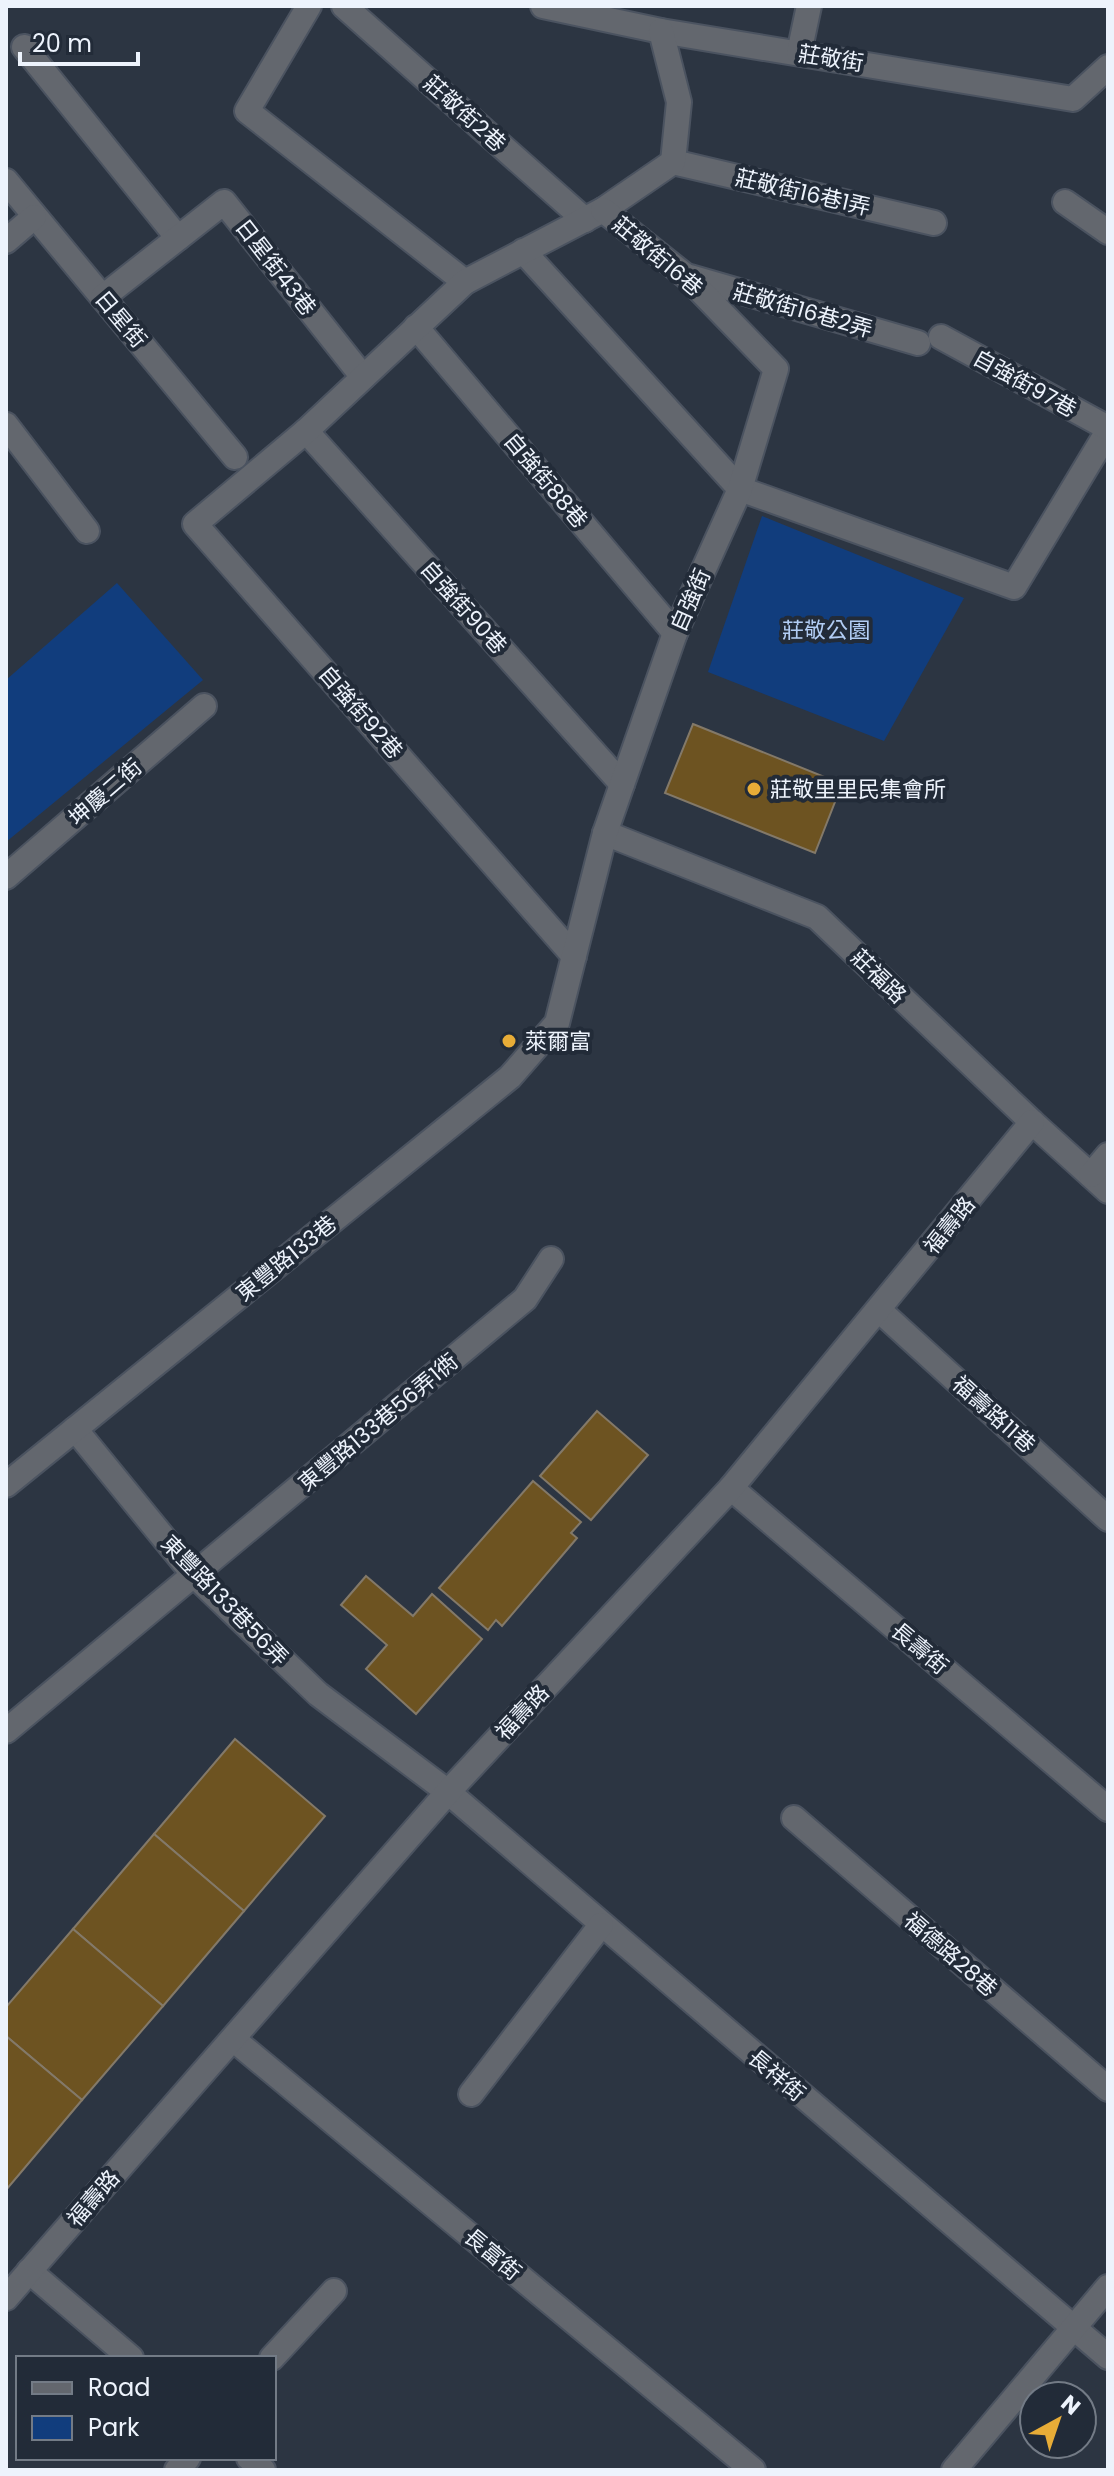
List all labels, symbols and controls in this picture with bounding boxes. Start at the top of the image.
scale bar [20,16,138,66]
text: 20 m [32,27,92,60]
street label: 莊敬街 [796,38,866,79]
street label: 莊敬街2巷 [417,68,512,159]
street label: 莊敬街16巷1弄 [732,162,874,223]
street label: 莊敬街16巷 [606,209,709,303]
street label: 日星街43巷 [228,213,323,322]
street label: 莊敬街16巷2弄 [730,276,876,345]
street label: 日星街 [88,284,154,355]
street label: 自強街97巷 [967,342,1082,425]
street label: 自強街88巷 [497,426,595,535]
street label: 自強街90巷 [413,554,514,661]
street label: 自強街 [663,564,718,637]
park label: 莊敬公園 [782,615,870,646]
street label: 自強街92巷 [311,659,410,766]
street label: 坤慶二街 [62,752,149,833]
place label: 莊敬里里民集會所 [770,774,946,805]
marker: 莊敬里里民集會所 [745,780,763,798]
street label: 莊福路 [844,942,913,1010]
place label: 萊爾富 [525,1026,591,1057]
marker: 萊爾富 [500,1032,518,1050]
street label: 福壽路 [917,1190,982,1261]
street label: 東豐路133巷 [230,1208,343,1308]
street label: 東豐路133巷56弄1衖 [292,1346,465,1498]
street label: 福壽路11巷 [945,1369,1042,1460]
street label: 東豐路133巷56弄 [154,1528,295,1673]
street label: 長壽街 [884,1615,955,1681]
street label: 福壽路 [489,1678,556,1747]
street label: 福德路28巷 [897,1905,1004,2004]
street label: 長祥街 [741,2042,812,2108]
street label: 福壽路 [60,2163,127,2233]
street label: 長富街 [457,2221,528,2287]
legend [16,2356,276,2460]
text: Road [88,2371,150,2404]
north arrow [1018,2380,1098,2460]
text: N [1054,2388,1087,2422]
text: Park [88,2411,140,2444]

